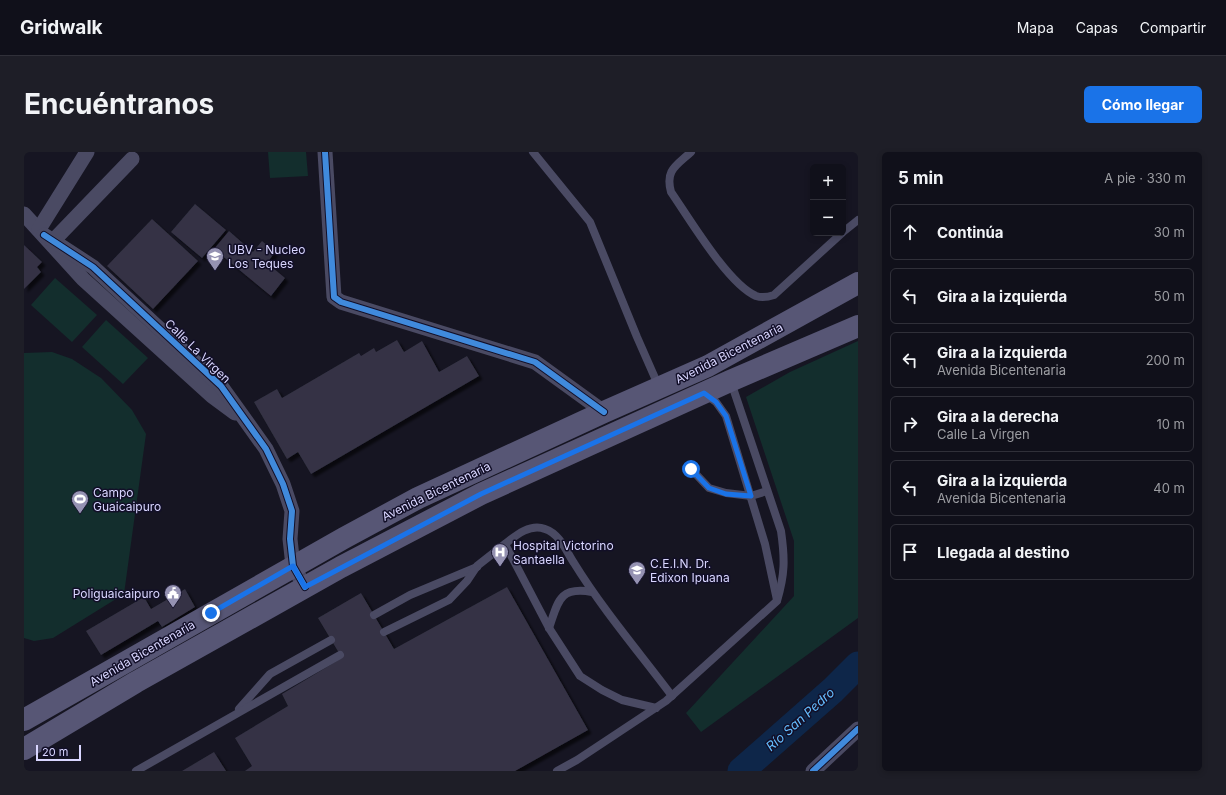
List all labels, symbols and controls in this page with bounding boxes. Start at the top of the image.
text: Gridwalk [20,16,103,39]
text: Mapa [1017,19,1054,36]
text: Capas [1076,19,1118,36]
text: Compartir [1140,19,1206,36]
button: Cómo llegar [1084,86,1202,123]
text: Encuéntranos [24,87,214,121]
map controls [810,164,846,236]
button: + [810,164,846,200]
text: 5 min [898,168,944,188]
text: A pie · 330 m [1104,170,1186,186]
button: − [810,200,846,236]
icon: ahead [899,221,921,243]
text: Continúa [937,223,1004,242]
text: 30 m [1154,224,1185,240]
place label: UBV - Nucleo Los Teques [228,242,305,271]
school or university icon: UBV - Nucleo Los Teques [205,246,225,271]
icon: left [899,285,921,307]
text: Gira a la izquierda [937,287,1067,306]
text: 50 m [1154,288,1185,304]
street label: Calle La Virgen [162,316,234,386]
street label: Avenida Bicentenaria [673,319,785,387]
text: Gira a la izquierda [937,343,1067,362]
icon: left [899,349,921,371]
text: 200 m [1146,352,1185,368]
text: Avenida Bicentenaria [937,362,1066,378]
text: Gira a la derecha [937,407,1059,426]
icon: right [899,413,921,435]
text: 10 m [1156,416,1185,432]
text: Calle La Virgen [937,426,1030,442]
street label: Avenida Bicentenaria [379,458,493,524]
route start [682,460,700,478]
text: Gira a la izquierda [937,471,1067,490]
icon: left [899,477,921,499]
text: 40 m [1153,480,1185,496]
place label: Campo Guaicaipuro [93,485,161,514]
sports icon: Campo Guaicaipuro [70,489,90,514]
text: Avenida Bicentenaria [937,490,1066,506]
place label: Hospital Victorino Santaella [513,538,614,567]
icon: arrive [899,541,921,563]
hospital icon: Hospital Victorino Santaella [490,542,510,567]
text: Llegada al destino [937,543,1070,562]
place label: C.E.I.N. Dr. Edixon Ipuana [650,556,730,585]
school or university icon: C.E.I.N. Dr. Edixon Ipuana [627,560,647,585]
public building icon: Poliguaicaipuro [163,583,183,608]
place label: Poliguaicaipuro [73,586,160,601]
route end [202,604,220,622]
street label: Avenida Bicentenaria [87,617,197,689]
water label: Río San Pedro [762,684,838,754]
scale bar [36,743,81,762]
text: 20 m [42,745,68,759]

